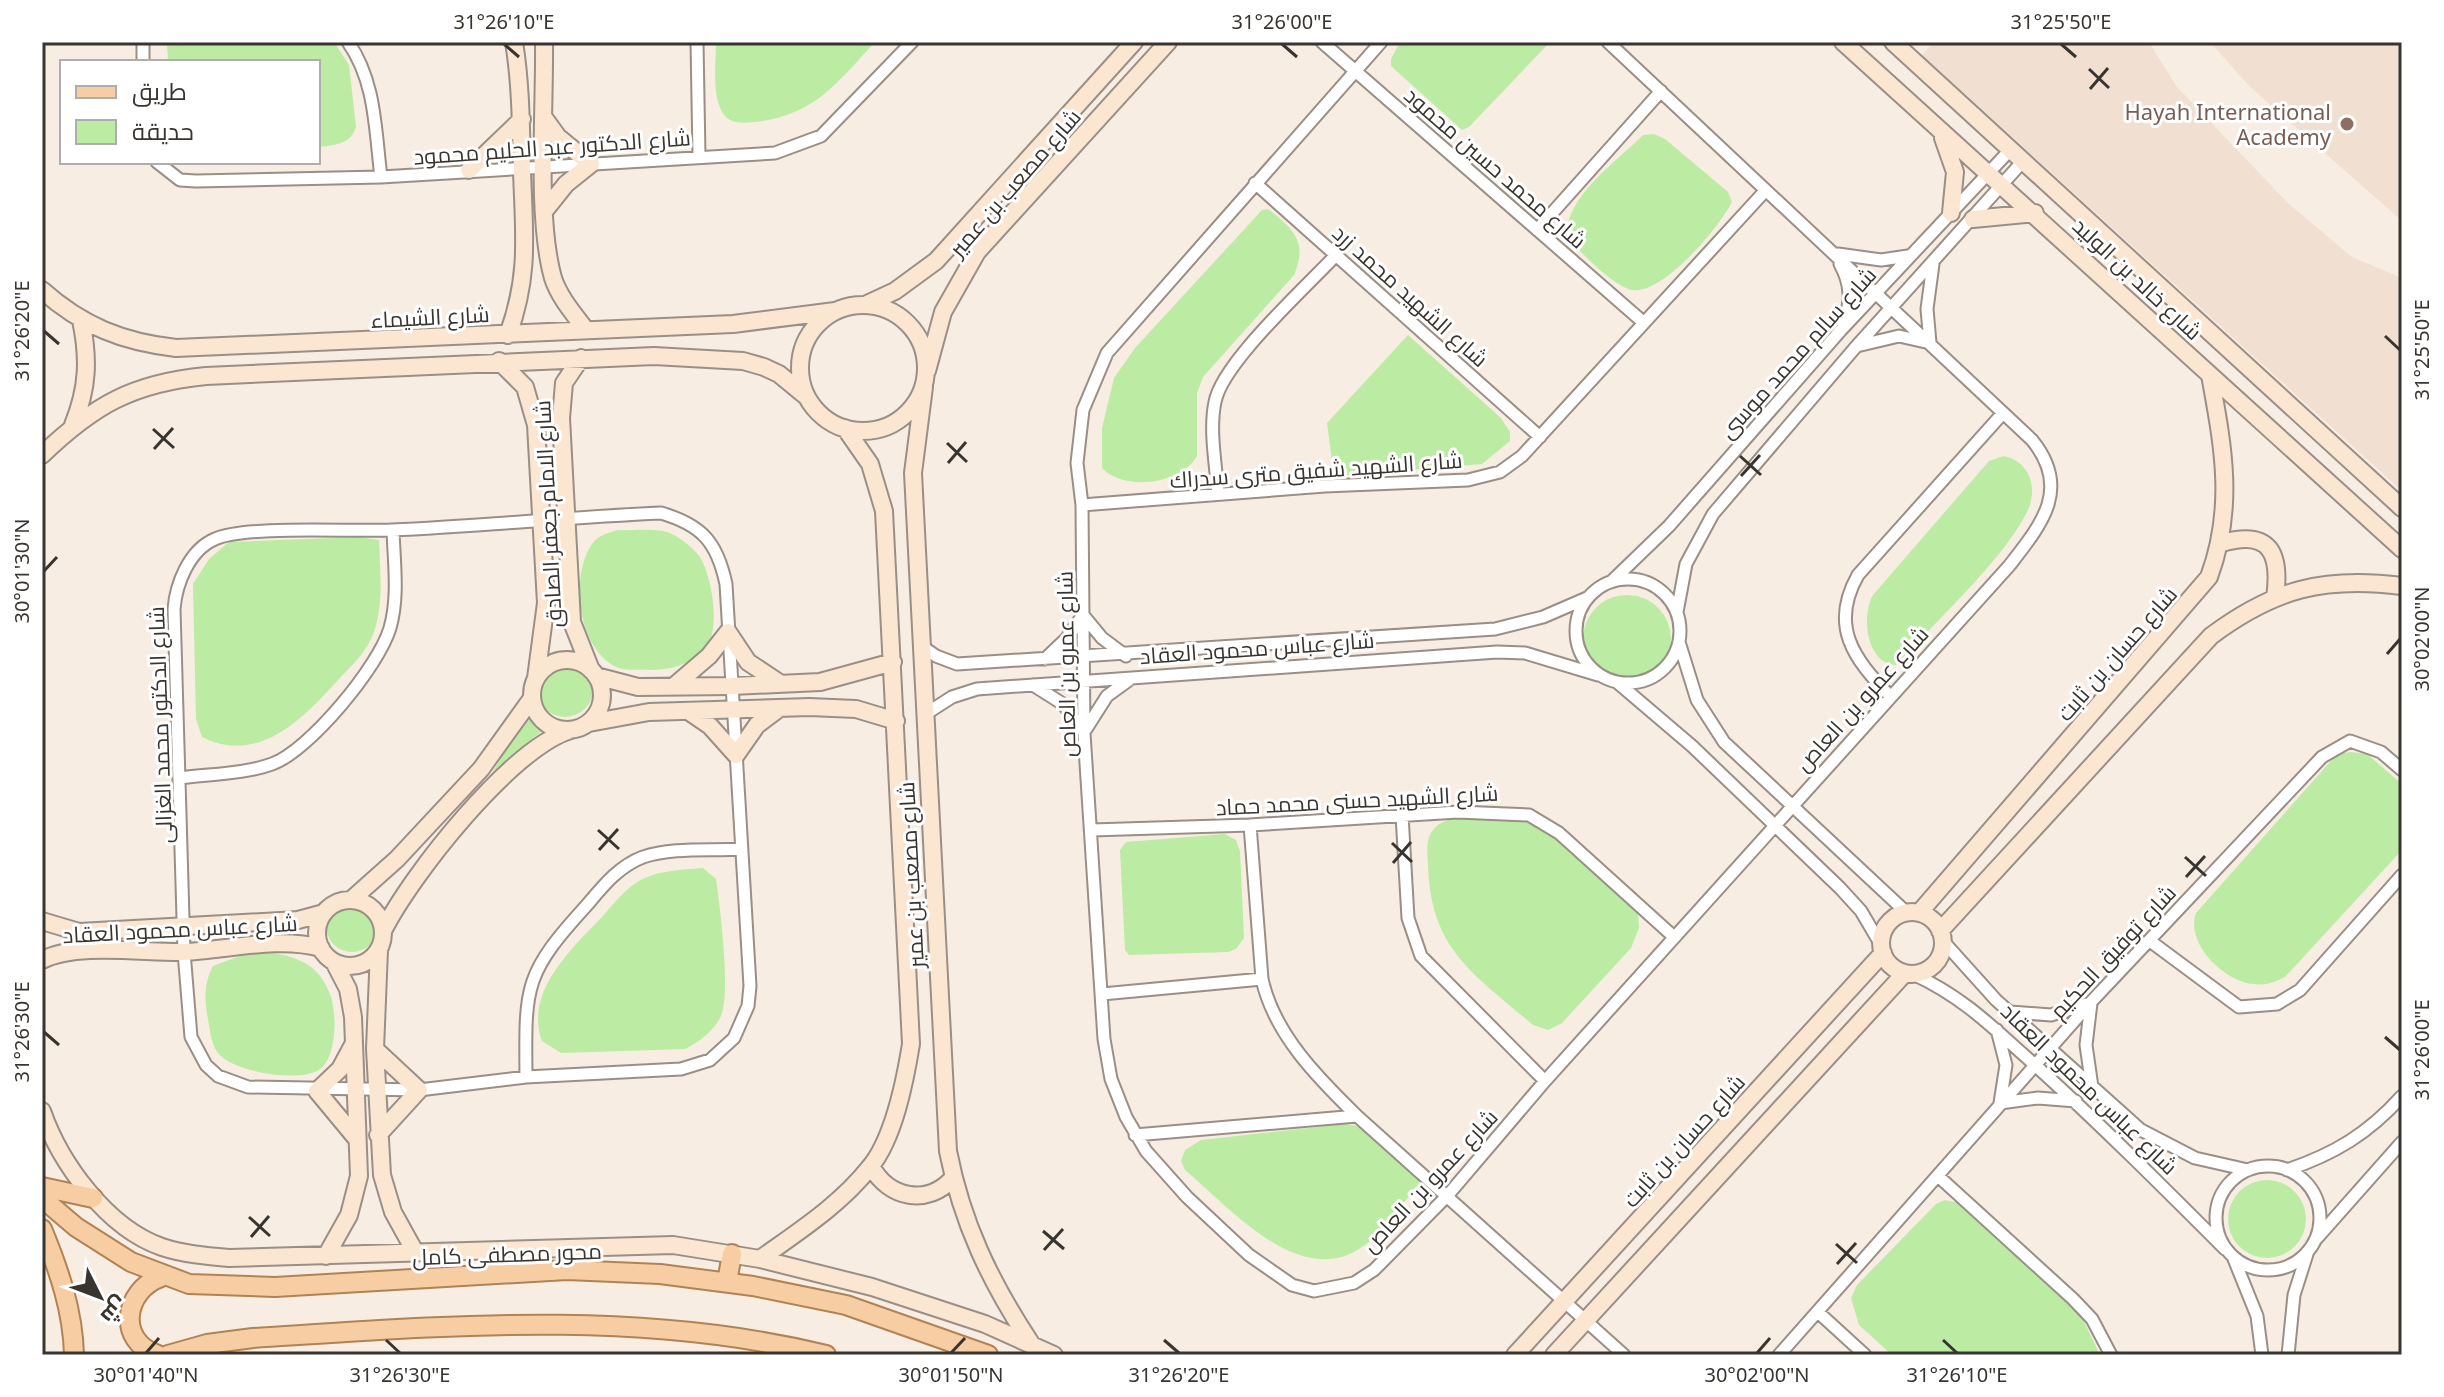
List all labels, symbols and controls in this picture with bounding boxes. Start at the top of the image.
text: 31°26'10"E [454,8,554,35]
text: 31°26'00"E [1232,8,1332,35]
text: 31°25'50"E [2011,8,2111,35]
legend [60,60,320,164]
text: طريق [132,74,187,107]
street label: شارع محمد حسين محمود [1398,79,1594,255]
place label: Hayah International Academy [2125,96,2332,151]
street label: شارع مصعب بن عمير [940,102,1087,265]
text: حديقة [132,114,194,147]
marker: Hayah International Academy [2338,115,2356,133]
street label: شارع الدكتور عبد الحليم محمود [412,121,692,173]
street label: شارع خالد بن الوليد [2066,210,2209,346]
street label: شارع الشهيد محمد زرد [1326,217,1495,374]
street label: شارع سالم محمد موسى [1712,260,1884,446]
text: 31°26'20"E [8,281,35,381]
street label: شارع الشيماء [370,298,490,335]
text: 31°25'50"E [2408,300,2435,400]
street label: شارع الامام جعفر الصادق [526,399,570,629]
street label: شارع الشهيد شفيق مترى سدراك [1169,444,1463,495]
text: 30°01'30"N [8,518,35,624]
street label: شارع عمرو بن العاص [1048,571,1083,757]
street label: شارع حسان بن ثابت [2049,579,2184,727]
text: 30°02'00"N [2408,586,2435,692]
street label: شارع الدكتور محمد الغزالى [140,606,179,844]
street label: شارع عمرو بن العاص [1788,619,1935,778]
street label: شارع عباس محمود العقاد [1139,624,1375,671]
street label: شارع الشهيد حسنى محمد حماد [1215,777,1499,822]
street label: شارع مصعب بن عمير [890,781,931,971]
street label: شارع توفيق الحكيم [2042,878,2183,1026]
street label: شارع عباس محمود العقاد [62,907,298,950]
text: 31°26'30"E [8,982,35,1082]
street label: شارع عباس محمود العقاد [1994,996,2185,1181]
text: 31°26'00"E [2408,1000,2435,1100]
street label: شارع حسان بن ثابت [1615,1067,1752,1214]
street label: شارع عمرو بن العاص [1355,1102,1504,1259]
street label: محور مصطفى كامل [412,1235,602,1271]
north arrow [60,1257,140,1337]
text: ش [95,1291,136,1332]
text: 30°01'40"N [93,1361,199,1388]
text: 31°26'30"E [350,1361,450,1388]
text: 30°01'50"N [898,1361,1004,1388]
text: 31°26'20"E [1129,1361,1229,1388]
text: 30°02'00"N [1704,1361,1810,1388]
text: 31°26'10"E [1907,1361,2007,1388]

